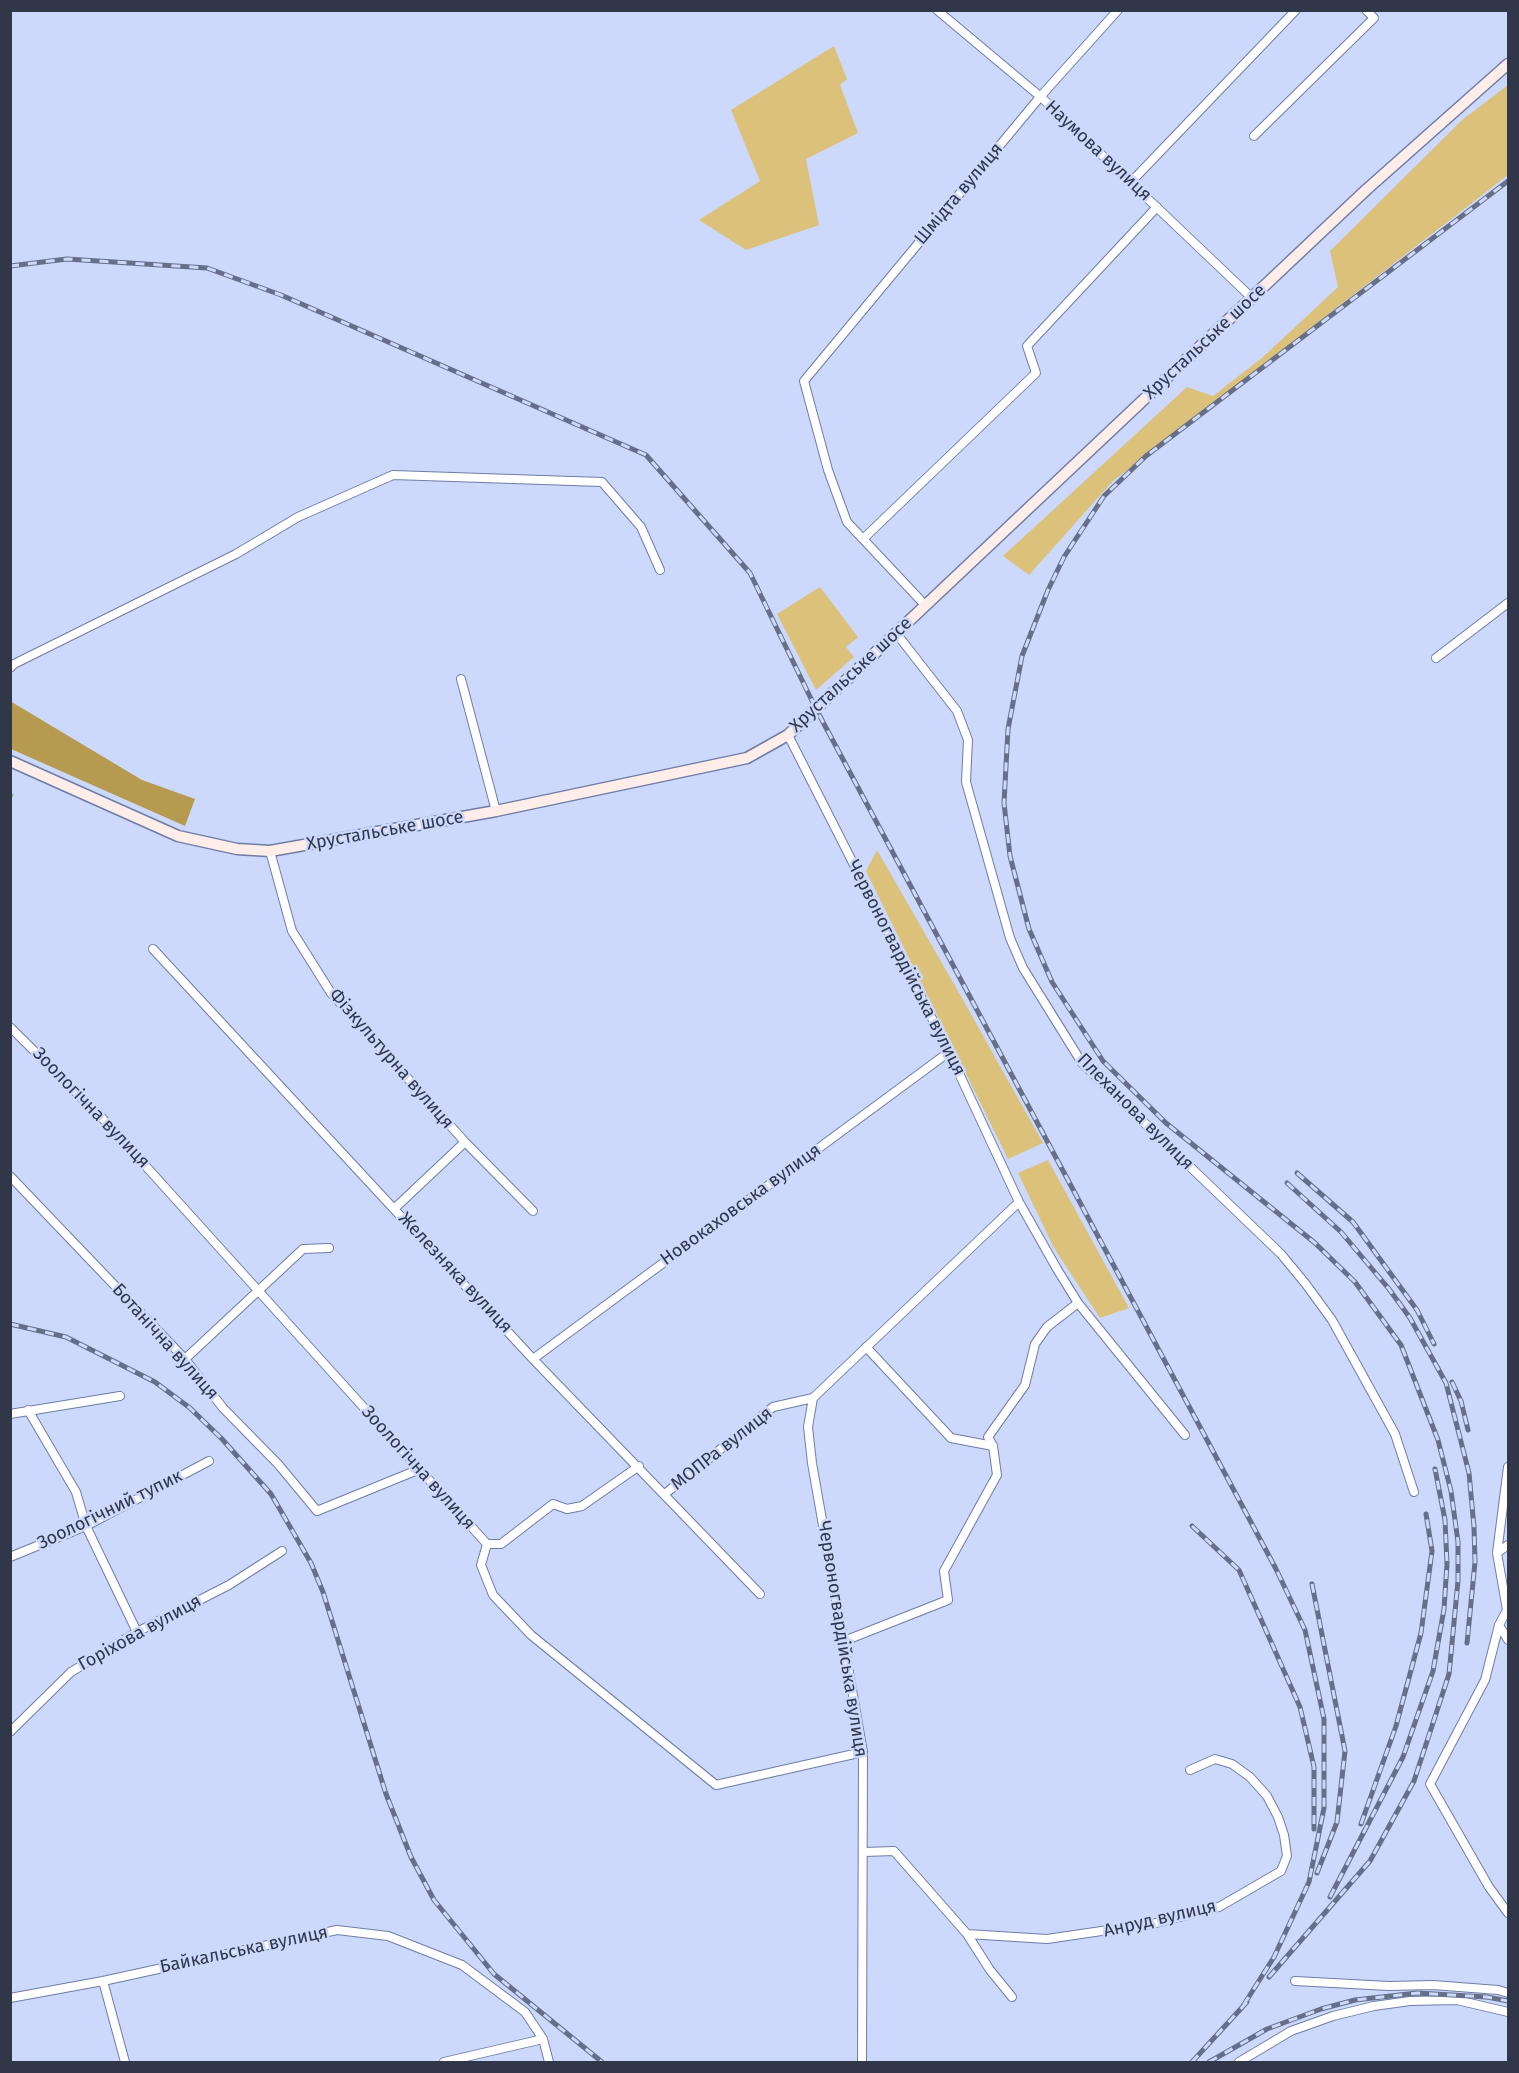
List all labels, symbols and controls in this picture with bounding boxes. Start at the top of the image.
street label: Наумова вулиця [1040,96,1156,206]
street label: Шмідта вулиця [910,139,1008,249]
street label: Хрустальське шосе [1139,280,1271,404]
street label: Хрустальське шосе [785,613,917,737]
street label: Хрустальське шосе [305,807,465,855]
street label: Червоногвардійська вулиця [842,857,970,1079]
street label: Фізкультурна вулиця [324,984,458,1134]
street label: Зоологічна вулиця [28,1043,154,1173]
street label: Плеханова вулиця [1072,1049,1198,1175]
street label: Новокаховська вулиця [657,1140,825,1270]
street label: Железняка вулиця [393,1208,517,1338]
street label: Ботанічна вулиця [107,1279,223,1405]
street label: Зоологічна вулиця [357,1402,479,1534]
street label: МОПРа вулиця [667,1403,777,1495]
street label: Зоологічний тупик [34,1466,186,1554]
street label: Червоногвардійська вулиця [813,1519,871,1759]
street label: Горіхова вулиця [75,1590,205,1676]
street label: Анруд вулиця [1101,1896,1219,1942]
street label: Байкальська вулиця [158,1922,330,1978]

